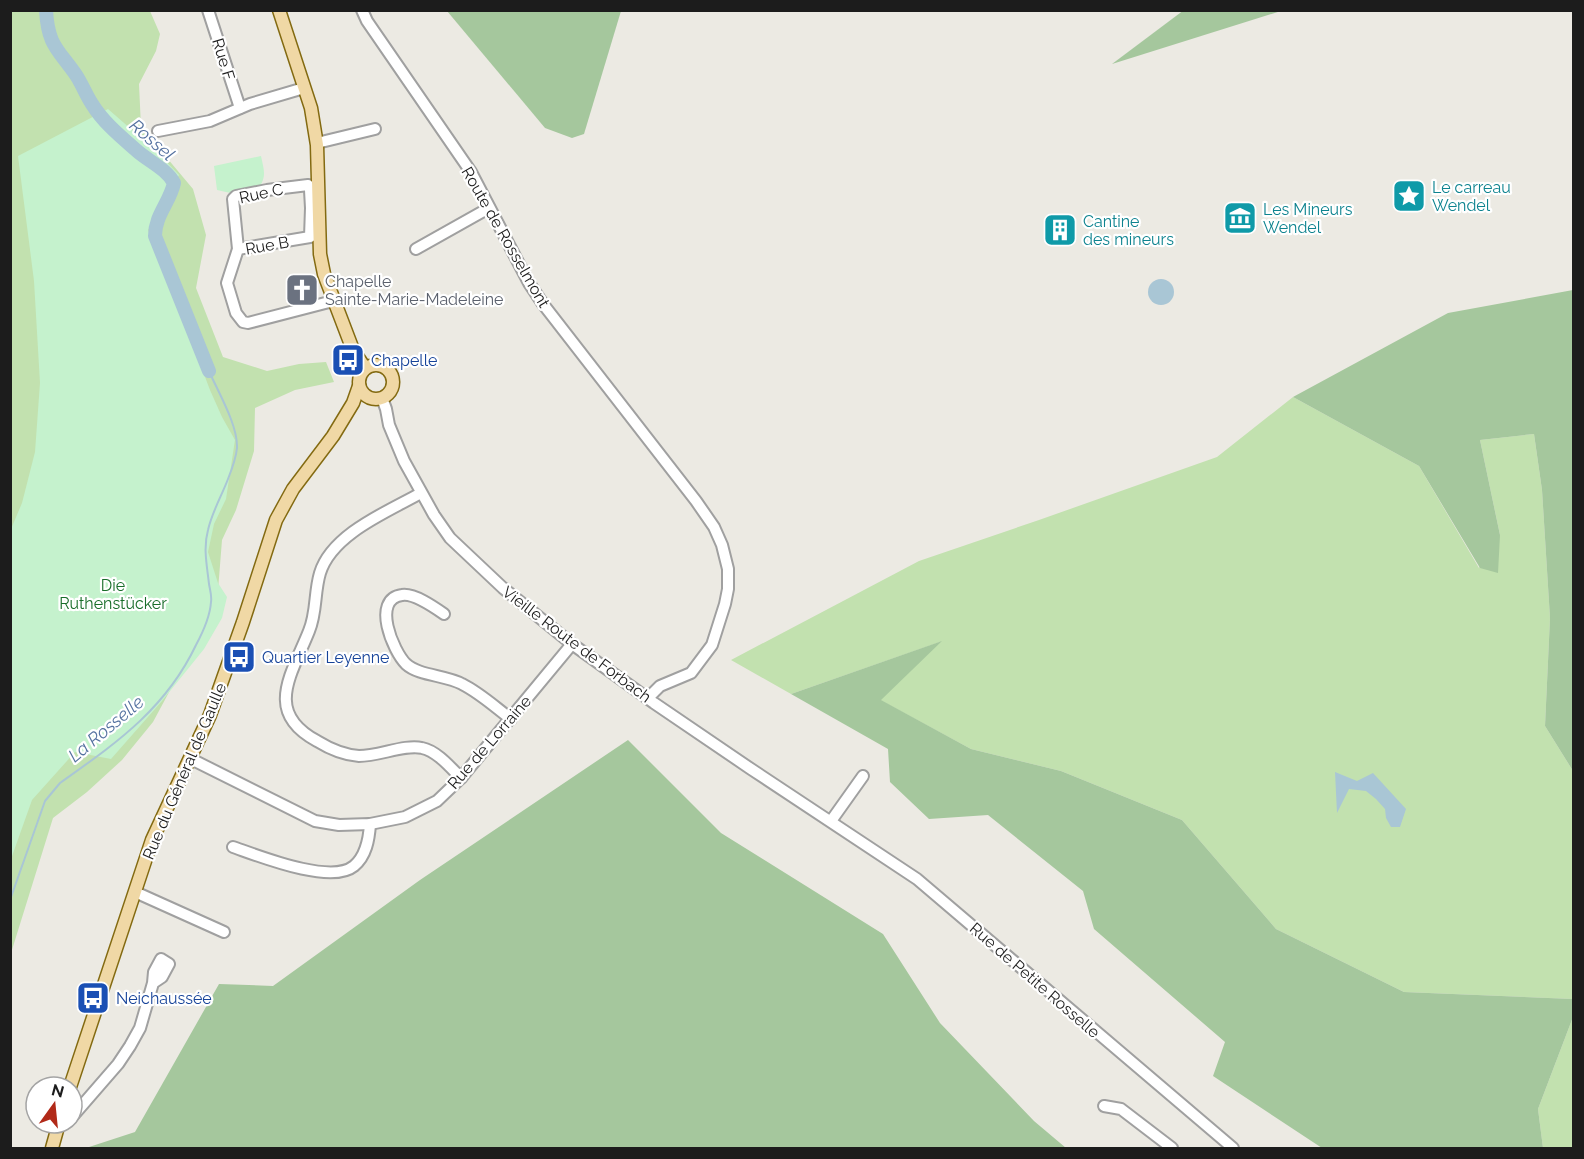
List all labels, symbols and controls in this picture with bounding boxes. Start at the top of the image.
street label: Rue F [208,36,239,82]
water label: Rossel [126,114,179,165]
street label: Route de Rosselmont [458,164,554,311]
place icon: Le carreau Wendel [1391,178,1427,214]
place label: Le carreau Wendel [1432,178,1511,215]
street label: Rue C [237,180,285,207]
museum icon: Les Mineurs Wendel [1222,200,1258,236]
place label: Les Mineurs Wendel [1263,200,1353,237]
building icon: Cantine des mineurs [1042,212,1078,248]
place label: Cantine des mineurs [1083,212,1174,249]
street label: Rue B [244,232,290,259]
church icon: Chapelle Sainte-Marie-Madeleine [284,272,320,308]
place label: Chapelle Sainte-Marie-Madeleine [325,272,503,309]
bus stop icon: Chapelle [330,342,366,378]
place label: Chapelle [371,351,437,370]
park label: Die Ruthenstücker [59,576,167,613]
street label: Vieille Route de Forbach [499,582,655,707]
bus stop icon: Quartier Leyenne [221,639,257,675]
place label: Quartier Leyenne [262,648,390,667]
street label: Rue du Général de Gaulle [139,680,230,862]
water label: La Rosselle [64,691,148,766]
street label: Rue de Lorraine [444,692,535,793]
street label: Rue de Petite Rosselle [966,919,1104,1042]
bus stop icon: Neichaussée [75,980,111,1016]
place label: Neichaussée [116,989,212,1008]
north arrow [24,1075,84,1135]
text: N [49,1080,66,1102]

